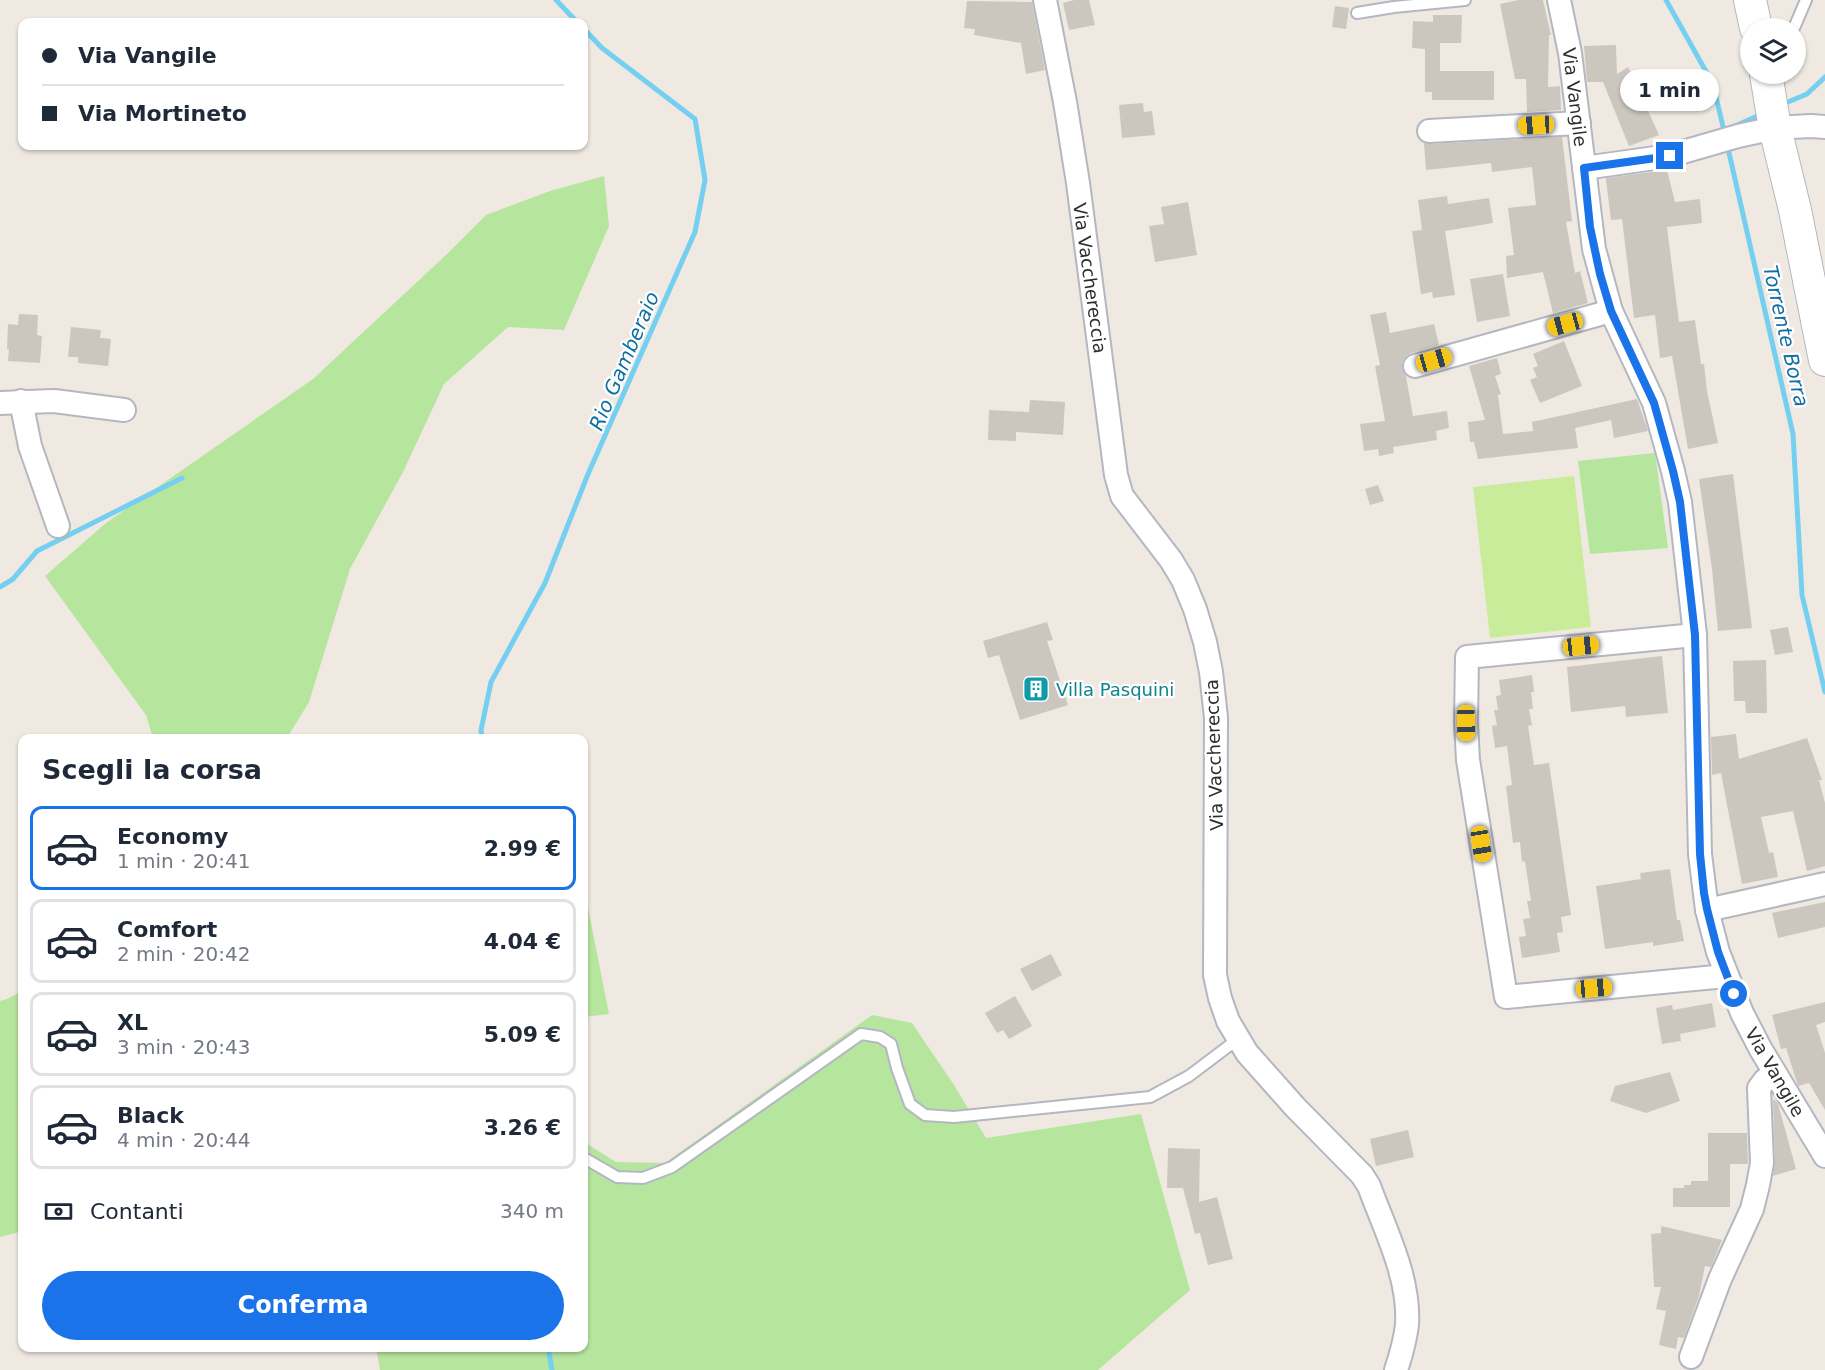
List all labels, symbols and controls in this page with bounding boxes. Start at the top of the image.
map controls [1740,18,1806,84]
button: layers [1740,18,1806,84]
text: Via Vangile [78,43,217,68]
street label: Via Vangile [1559,46,1591,148]
callout: 1 min [1620,69,1720,111]
text: 1 min [1638,78,1701,102]
text: Via Mortineto [78,101,247,126]
car [1518,115,1554,135]
route end [1656,142,1683,169]
street label: Via Vacchereccia [1069,201,1111,355]
water label: Torrente Borra [1758,263,1814,409]
water label: Rio Gamberaio [584,288,664,434]
car [1545,311,1585,337]
car [1414,346,1454,374]
car [1562,635,1600,657]
building icon: Villa Pasquini [1021,674,1051,704]
place label: Villa Pasquini [1056,679,1174,700]
street label: Via Vacchereccia [1201,679,1227,831]
car [1457,705,1475,741]
text: Scegli la corsa [42,754,262,785]
icon: car [45,821,99,875]
text: Economy [117,824,228,849]
car [1469,825,1493,863]
text: 2.99 € [484,836,561,861]
text: 1 min · 20:41 [117,849,251,873]
icon: car [45,914,99,968]
text: Comfort [117,917,217,942]
text: 4.04 € [484,929,561,954]
text: 2 min · 20:42 [117,942,251,966]
car [1575,977,1613,999]
route start [1720,980,1747,1007]
icon: car [45,1007,99,1061]
text: XL [117,1010,148,1035]
text: 5.09 € [484,1022,561,1047]
street label: Via Vangile [1741,1024,1809,1120]
text: 3 min · 20:43 [117,1035,251,1059]
icon: car [45,1100,99,1154]
text: Black [117,1103,184,1128]
text: 3.26 € [484,1115,561,1140]
text: 4 min · 20:44 [117,1128,251,1152]
icon: cash [42,1195,75,1228]
text: Contanti [90,1199,184,1224]
text: 340 m [500,1199,564,1223]
button: Conferma [42,1271,564,1340]

